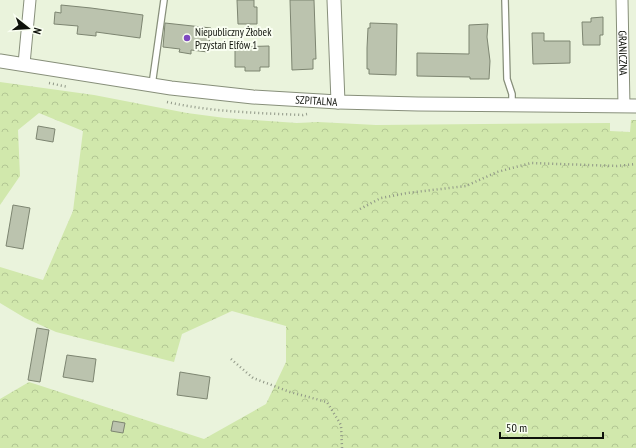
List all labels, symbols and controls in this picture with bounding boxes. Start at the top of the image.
north arrow [8,8,48,48]
place label: Niepubliczny Żłobek Przystań Elfów 1 [195,25,272,52]
text: N [30,26,45,36]
street label: GRANICZNA [616,30,630,76]
marker: Niepubliczny Żłobek Przystań Elfów 1 [182,33,192,43]
street label: SZPITALNA [295,92,339,109]
scale bar [500,414,603,440]
text: 50 m [506,420,527,435]

